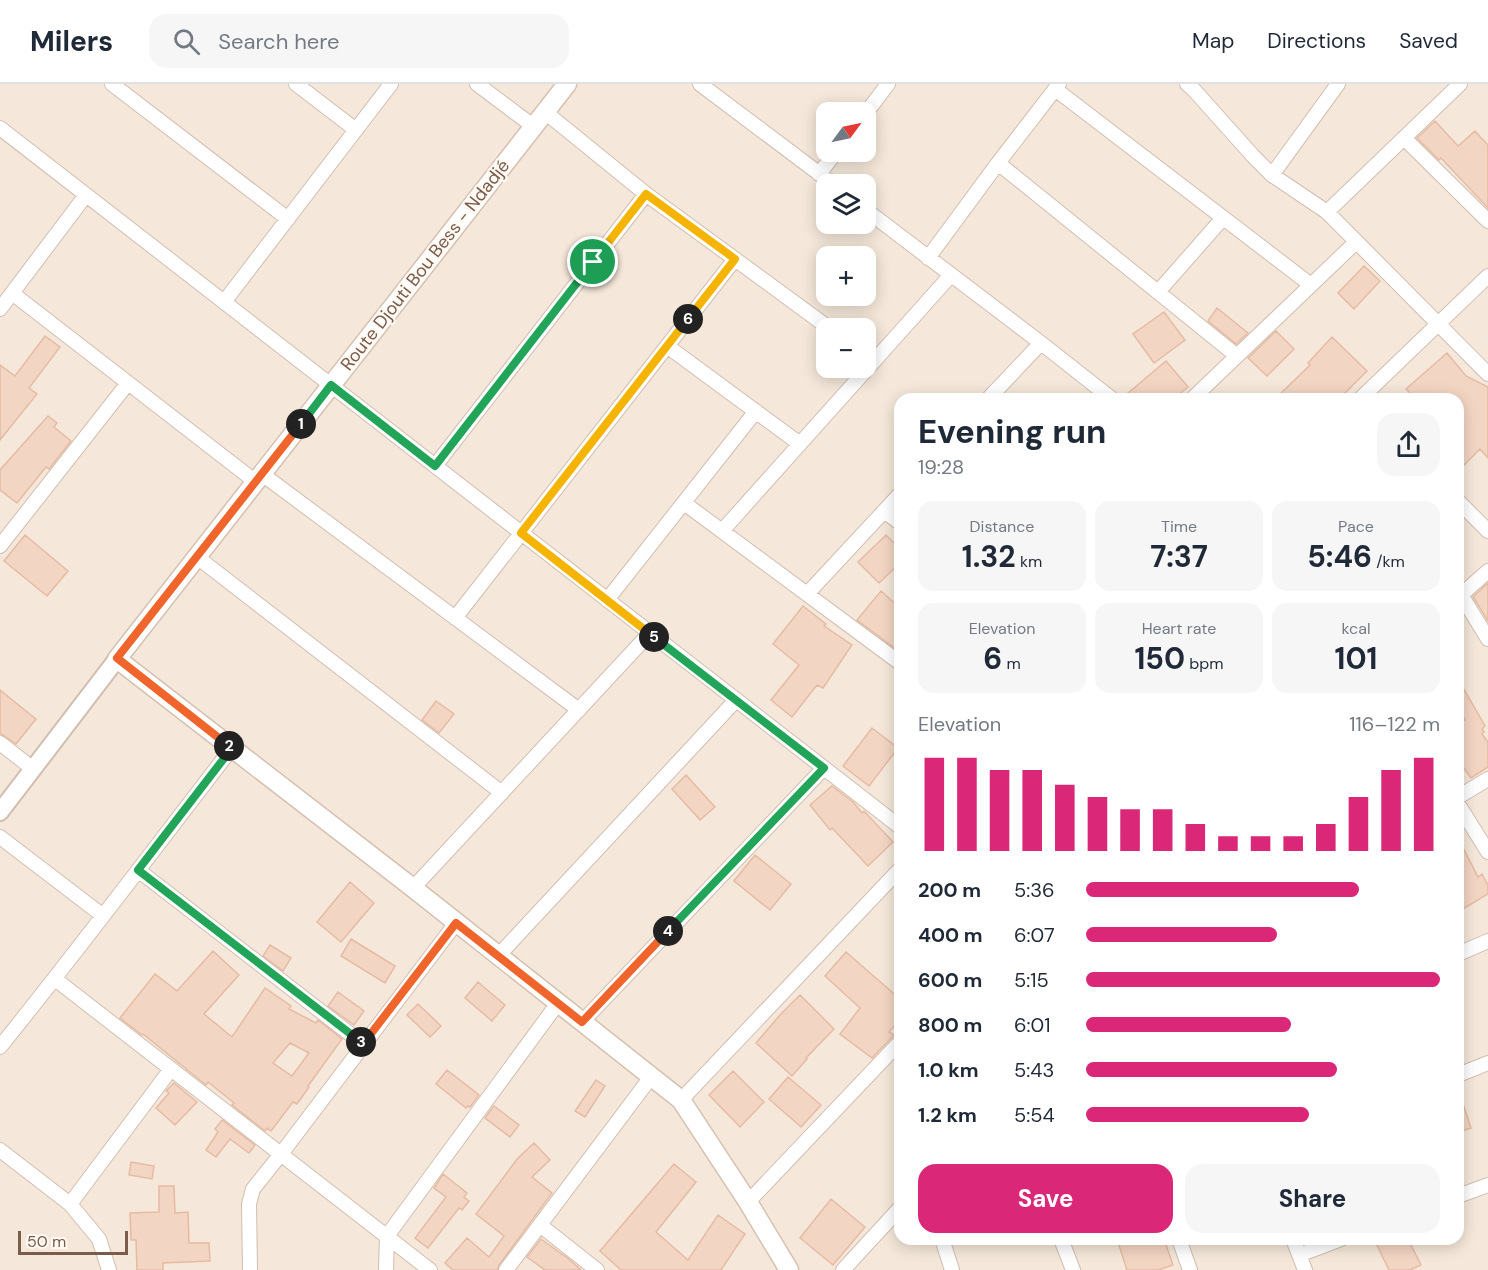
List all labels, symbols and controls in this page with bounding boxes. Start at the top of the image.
search box [149,14,569,68]
text: Milers [30,23,113,60]
icon: search [170,25,203,58]
text: Search here [218,27,340,56]
text: Map [1192,27,1234,55]
text: Directions [1267,27,1366,55]
text: Saved [1399,27,1458,55]
north arrow [816,102,876,162]
map controls [816,102,876,378]
street label: Route Djouti Bou Bess - Ndadjé [335,155,515,375]
button: layers [816,174,876,234]
pin [567,236,618,287]
icon: arrive [576,245,609,278]
button: + [816,246,876,306]
pin: 6 [673,304,703,334]
text: 6 [683,308,693,329]
button: − [816,318,876,378]
pin: 1 [286,409,316,439]
text: Evening run [918,410,1106,453]
text: 1 [298,413,304,434]
button: share [1377,413,1440,476]
text: 19:28 [918,454,964,480]
text: Distance [970,516,1034,537]
text: Time [1161,516,1197,537]
text: Pace [1338,516,1374,537]
text: 1.32 [962,537,1016,576]
text: 7:37 [1150,537,1208,576]
text: 5:46 [1307,537,1372,576]
text: km [1016,551,1042,572]
text: /km [1372,551,1405,572]
text: Elevation [969,618,1035,639]
text: Heart rate [1142,618,1216,639]
text: kcal [1342,618,1370,639]
pin: 5 [639,622,669,652]
text: 5 [649,626,659,647]
text: 6 [983,639,1002,678]
text: 150 [1134,639,1185,678]
text: 101 [1335,639,1377,678]
text: m [1002,653,1021,674]
text: bpm [1185,653,1224,674]
text: Elevation [918,711,1001,737]
text: 116–122 m [1349,711,1440,737]
pin: 2 [214,731,244,761]
text: 2 [224,735,234,756]
text: 200 m [918,877,981,903]
text: 5:36 [1014,877,1055,903]
pin: 4 [653,916,683,946]
text: 4 [663,920,673,941]
text: 400 m [918,922,983,948]
text: 6:07 [1014,922,1055,948]
text: 600 m [918,967,982,993]
text: 5:15 [1014,967,1049,993]
text: 800 m [918,1012,982,1038]
text: 6:01 [1014,1012,1051,1038]
pin: 3 [346,1027,376,1057]
text: 3 [356,1031,366,1052]
text: 1.0 km [918,1057,979,1083]
text: 5:43 [1014,1057,1054,1083]
text: 1.2 km [918,1102,977,1128]
text: 5:54 [1014,1102,1055,1128]
button: Save [918,1164,1173,1233]
button: Share [1185,1164,1440,1233]
scale bar [18,1228,128,1256]
text: 50 m [27,1231,66,1252]

